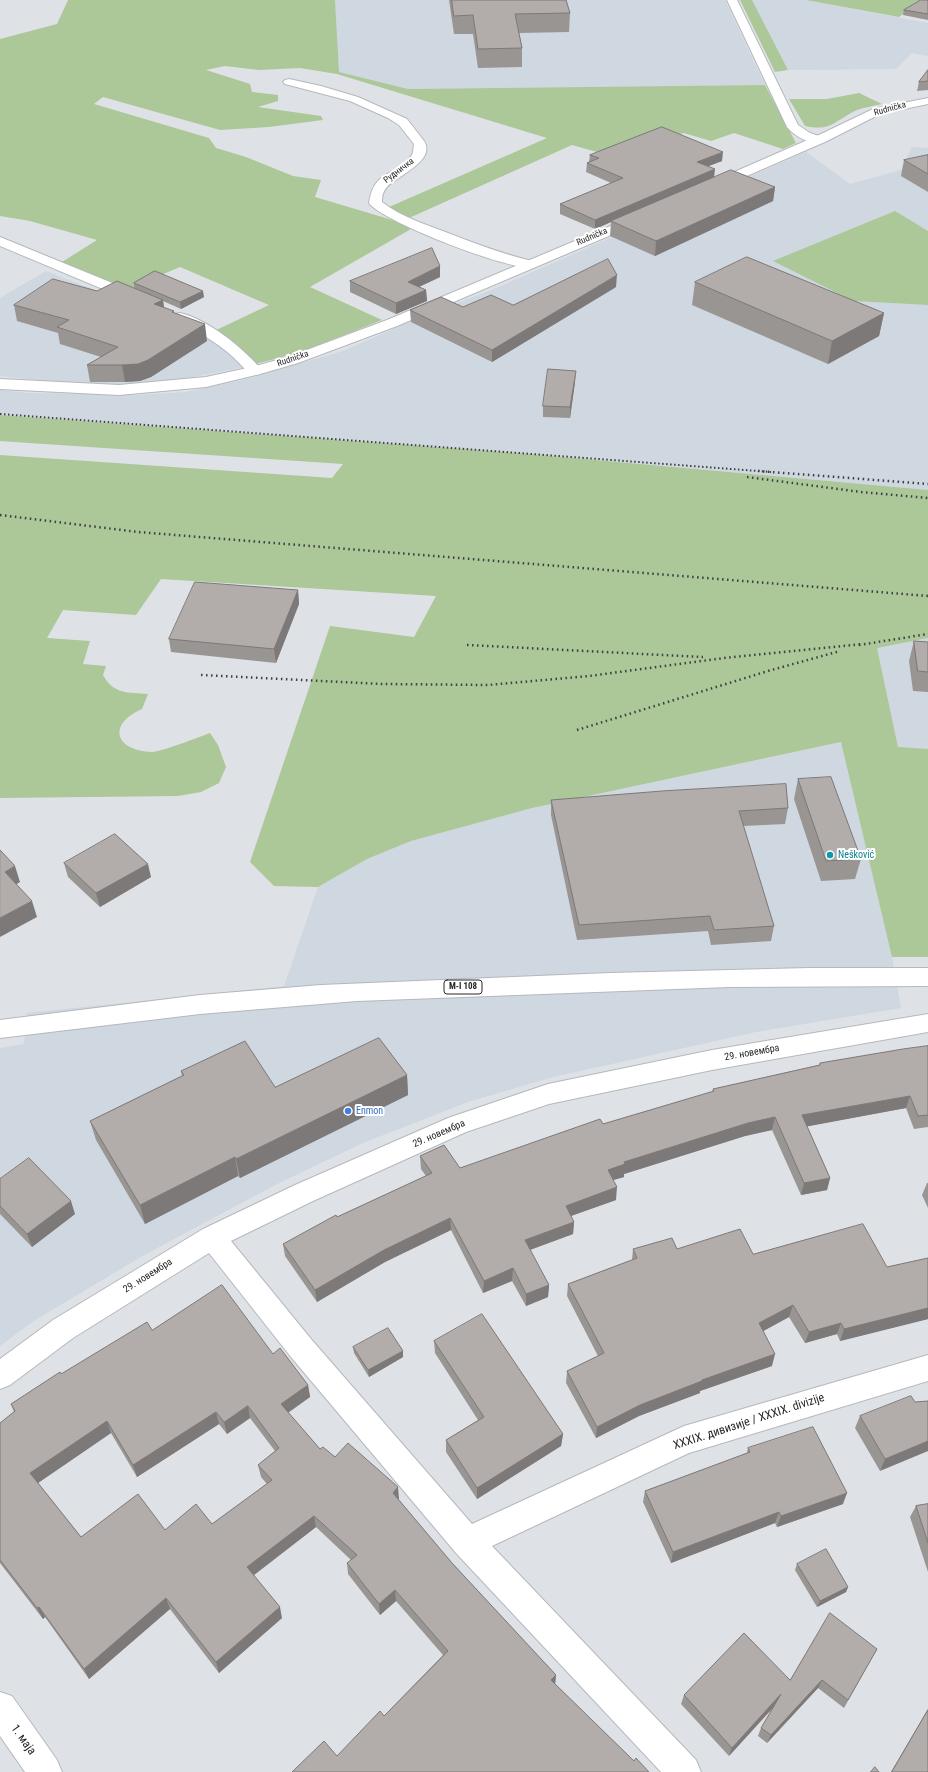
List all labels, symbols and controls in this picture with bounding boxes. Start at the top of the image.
street label: Rudnička [873,100,907,118]
street label: Рудничка [382,156,416,186]
street label: Rudnička [575,226,609,248]
street label: Rudnička [276,349,310,369]
place label: Nešković [838,849,874,861]
marker: Nešković [825,850,835,860]
road number: M-I 108 [444,980,482,994]
street label: 29. новембра [724,1042,780,1064]
place label: Enmon [356,1105,383,1117]
marker: Enmon [343,1106,353,1116]
street label: 29. новембра [411,1118,467,1150]
street label: 29. новембра [121,1256,175,1296]
street label: XXXIX. дивизије / XXXIX. divizije [671,1391,827,1453]
street label: 1. маја [7,1722,39,1758]

